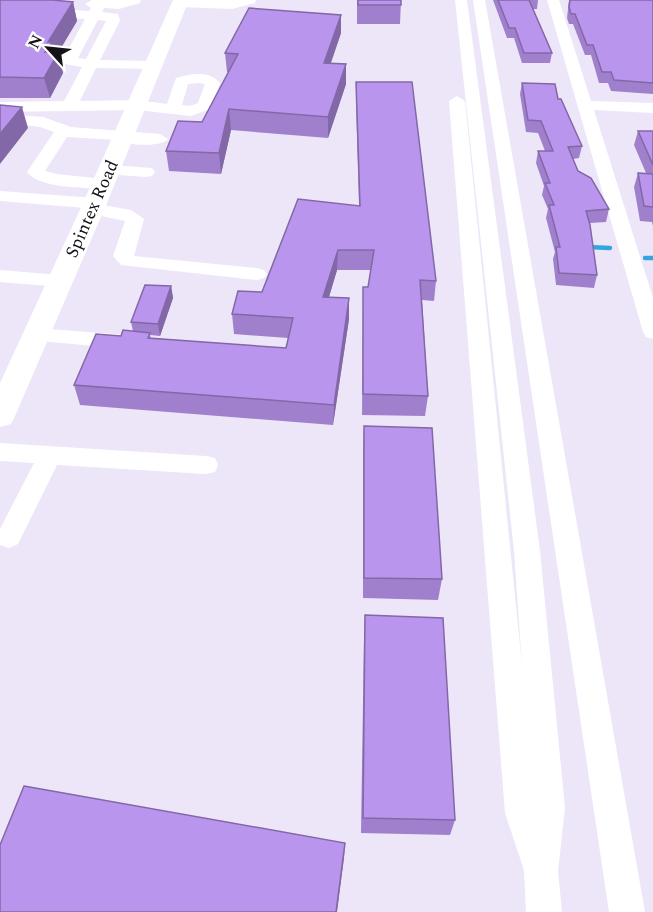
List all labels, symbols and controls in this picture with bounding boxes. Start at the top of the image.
north arrow [18,18,78,78]
text: N [22,30,49,53]
street label: Spintex Road [58,156,126,262]

